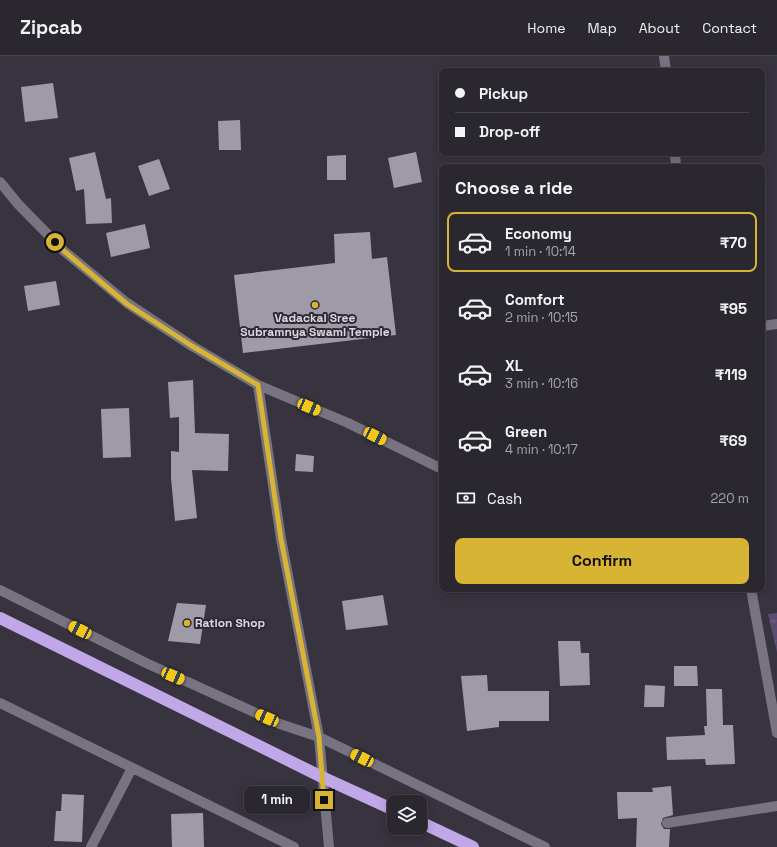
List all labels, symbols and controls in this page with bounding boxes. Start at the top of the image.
text: Zipcab [20,15,82,40]
text: Home [527,19,565,37]
text: Map [587,19,617,37]
text: About [639,19,680,37]
text: Contact [702,19,757,37]
text: Pickup [479,84,528,103]
text: Drop-off [479,122,540,141]
text: Choose a ride [455,176,573,199]
icon: car [457,224,493,260]
text: Economy [505,224,572,243]
route start [46,233,64,251]
text: ₹70 [720,233,747,252]
text: 1 min · 10:14 [505,243,576,260]
icon: car [457,290,493,326]
text: Comfort [505,290,565,309]
text: ₹95 [719,299,747,318]
marker: Vadackal Sree Subramnya Swami Temple [310,300,320,310]
text: 2 min · 10:15 [505,309,578,326]
place label: Vadackal Sree Subramnya Swami Temple [240,310,390,340]
icon: car [457,356,493,392]
text: XL [505,356,523,375]
text: ₹119 [715,365,747,384]
text: 3 min · 10:16 [505,375,578,392]
car [296,397,322,417]
icon: car [457,422,493,458]
text: Green [505,422,547,441]
car [362,425,388,447]
text: ₹69 [719,431,747,450]
text: 4 min · 10:17 [505,441,578,458]
icon: cash [455,487,477,509]
text: Cash [487,489,522,508]
text: 220 m [710,490,749,507]
button: Confirm [455,538,749,584]
place label: Ration Shop [195,615,266,631]
marker: Ration Shop [182,618,192,628]
car [67,619,93,641]
car [160,666,186,686]
car [254,708,280,728]
car [349,747,375,769]
callout: 1 min [244,786,310,814]
text: 1 min [261,791,293,808]
route end [315,791,333,809]
map controls [387,795,427,835]
button: layers [387,795,427,835]

